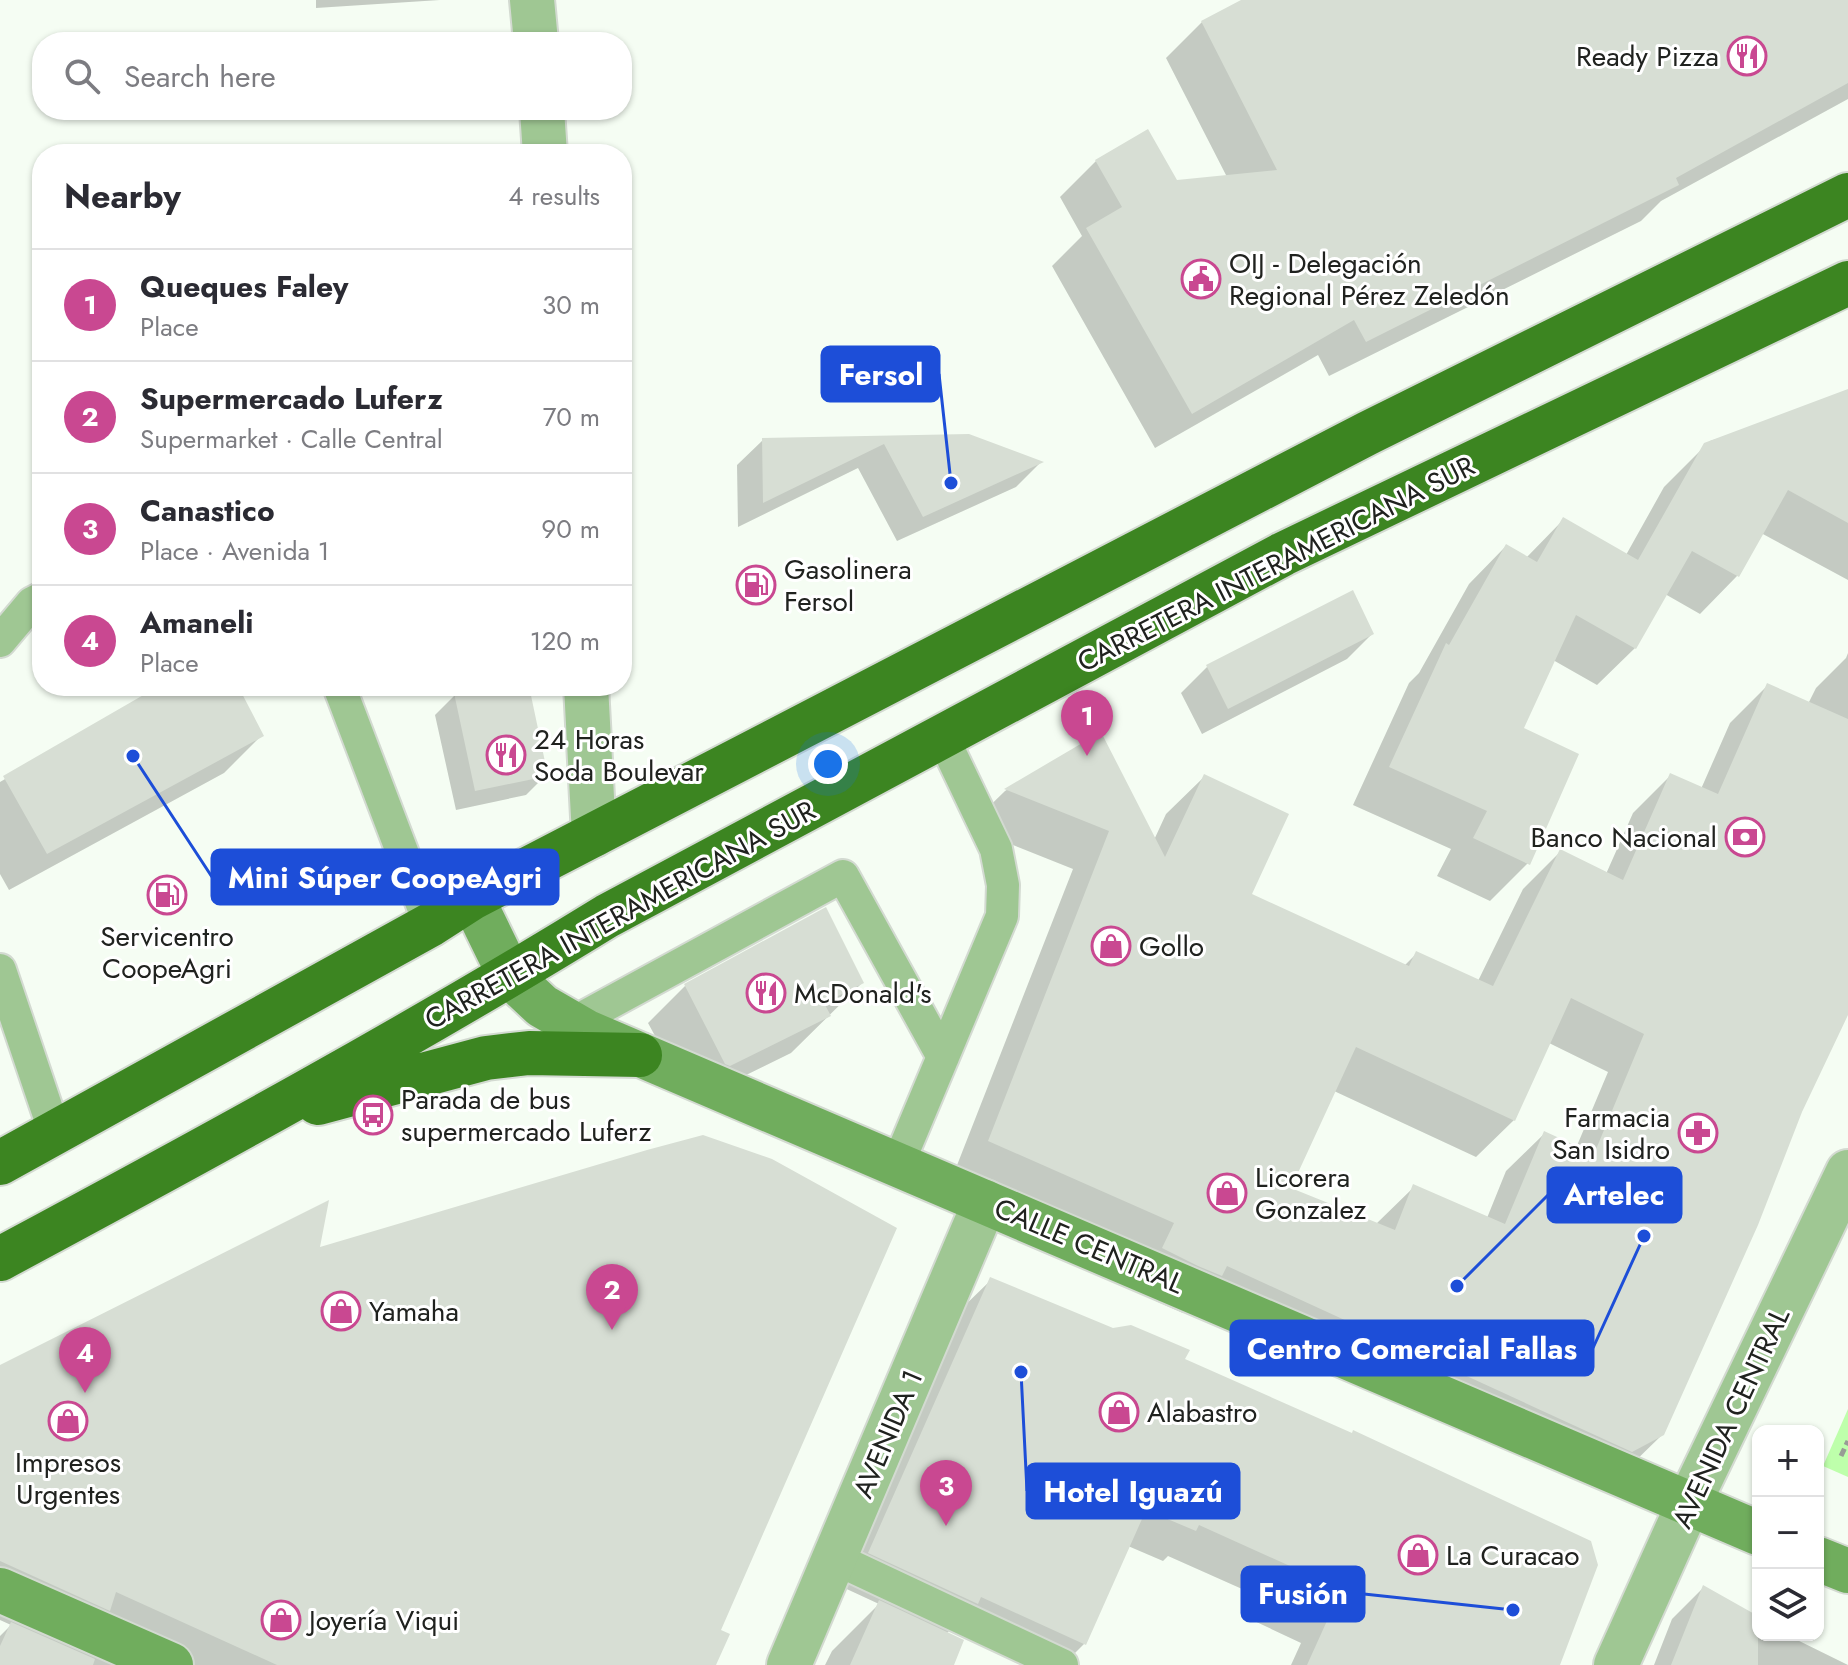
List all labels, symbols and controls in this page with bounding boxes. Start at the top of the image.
search box [32,32,632,120]
restaurant icon: Ready Pizza [1726,35,1768,77]
place label: Ready Pizza [1576,36,1719,77]
icon: search [60,54,104,98]
text: Search here [124,55,276,98]
text: Nearby [64,172,181,221]
text: 4 results [508,177,600,215]
place label: OIJ - Delegación Regional Pérez Zeledón [1229,243,1510,316]
public building icon: OIJ - Delegación Regional Pérez Zeledón [1180,258,1222,300]
text: Queques Faley [140,265,348,308]
text: 1 [83,286,97,324]
text: 30 m [542,286,600,324]
text: Place [140,308,199,346]
callout: Fersol [822,347,939,401]
text: Fersol [839,353,923,396]
text: Supermercado Luferz [140,377,443,420]
text: 2 [81,398,99,436]
text: 70 m [543,398,600,436]
text: Supermarket · Calle Central [140,420,443,458]
street label: CARRETERA INTERAMERICANA SUR [1070,445,1482,682]
text: Canastico [140,489,275,532]
text: 3 [82,510,98,548]
text: 90 m [541,510,600,548]
text: Place · Avenida 1 [140,532,330,570]
place label: Gasolinera Fersol [784,549,912,622]
fuel station icon: Gasolinera Fersol [735,564,777,606]
text: Amaneli [140,601,254,644]
text: 4 [81,622,99,660]
text: 120 m [530,622,600,660]
text: Place [140,644,199,682]
pin: 1 [1061,690,1113,756]
place label: 24 Horas Soda Boulevar [534,719,704,792]
restaurant icon: 24 Horas Soda Boulevar [485,734,527,776]
your location [808,744,848,784]
street label: CARRETERA INTERAMERICANA SUR [417,790,823,1040]
bank icon: Banco Nacional [1724,816,1766,858]
place label: Banco Nacional [1530,817,1717,858]
callout: Mini Súper CoopeAgri [212,850,558,904]
text: Mini Súper CoopeAgri [228,856,542,899]
fuel station icon: Servicentro CoopeAgri [146,874,188,916]
place label: Servicentro CoopeAgri [100,916,234,989]
shop icon: Gollo [1090,925,1132,967]
place label: Gollo [1139,926,1204,967]
restaurant icon: McDonald's [745,972,787,1014]
place label: McDonald's [794,973,931,1014]
place label: Parada de bus supermercado Luferz [401,1079,652,1152]
bus stop icon: Parada de bus supermercado Luferz [352,1094,394,1136]
place label: Farmacia San Isidro [1552,1097,1670,1170]
pharmacy icon: Farmacia San Isidro [1677,1112,1719,1154]
place label: Licorera Gonzalez [1255,1157,1366,1230]
callout: Artelec [1548,1168,1681,1222]
shop icon: Licorera Gonzalez [1206,1172,1248,1214]
text: Artelec [1562,1173,1665,1216]
street label: CALLE CENTRAL [988,1188,1190,1305]
pin: 2 [586,1264,638,1330]
shop icon: Yamaha [320,1290,362,1332]
place label: Yamaha [369,1291,459,1332]
street label: AVENIDA CENTRAL [1662,1301,1800,1535]
callout: Centro Comercial Fallas [1231,1321,1593,1375]
pin: 4 [59,1327,111,1393]
text: Centro Comercial Fallas [1247,1327,1577,1370]
street label: AVENIDA 1 [843,1363,933,1505]
shop icon: Alabastro [1098,1391,1140,1433]
place label: Alabastro [1147,1392,1257,1433]
shop icon: Impresos Urgentes [47,1400,89,1442]
map controls [1752,1425,1824,1641]
button: + [1752,1425,1824,1497]
place label: Impresos Urgentes [15,1442,121,1515]
pin: 3 [920,1460,972,1526]
callout: Hotel Iguazú [1027,1464,1239,1518]
text: Hotel Iguazú [1043,1470,1223,1513]
button: − [1752,1497,1824,1569]
shop icon: La Curacao [1397,1534,1439,1576]
place label: La Curacao [1446,1535,1580,1576]
callout: Fusión [1242,1567,1364,1621]
button: layers [1752,1569,1824,1641]
text: Fusión [1258,1572,1348,1615]
shop icon: Joyería Viqui [260,1599,302,1641]
place label: Joyería Viqui [305,1600,459,1641]

